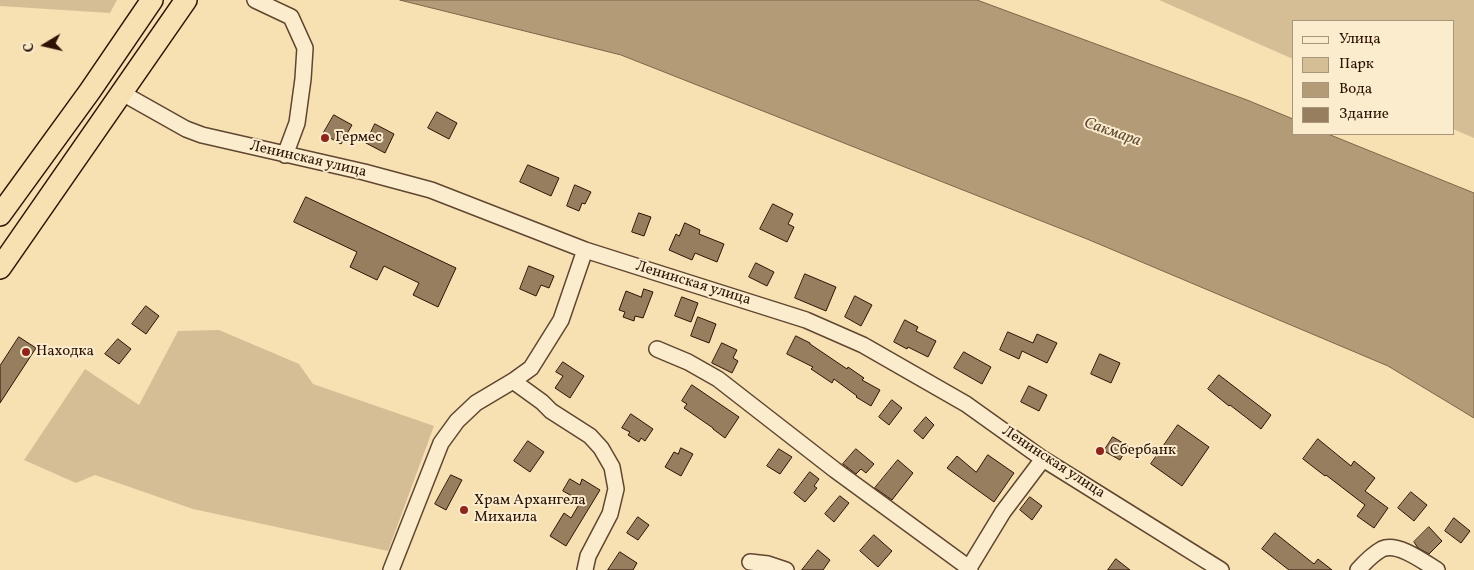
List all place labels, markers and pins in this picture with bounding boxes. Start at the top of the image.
place label: Гермес [335,129,382,147]
marker: Гермес [319,132,331,144]
place label: Находка [36,343,94,361]
marker: Находка [20,346,32,358]
place label: Сбербанк [1110,442,1176,460]
marker: Сбербанк [1094,445,1106,457]
place label: Храм Архангела Михаила [474,492,586,527]
marker: Храм Архангела Михаила [458,504,470,516]

